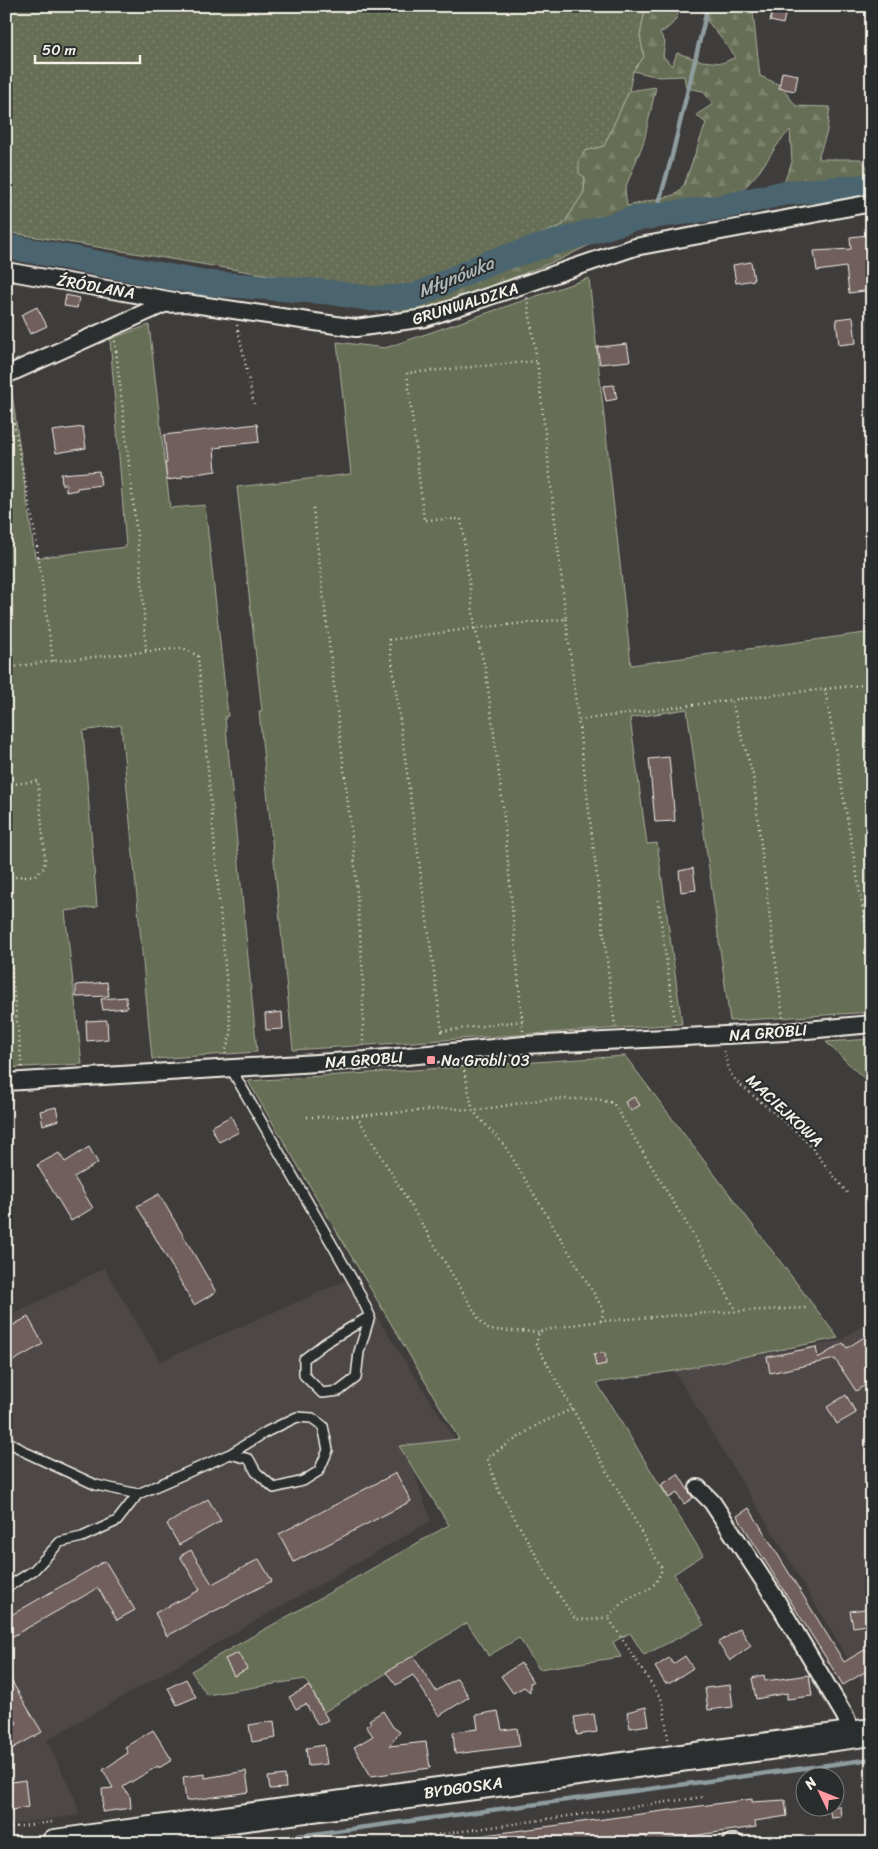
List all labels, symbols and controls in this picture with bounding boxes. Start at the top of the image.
scale bar [35,32,140,64]
text: 50 m [42,37,77,63]
water label: Młynówka [413,246,501,307]
street label: ŹRÓDLANA [55,265,137,308]
street label: GRUNWALDZKA [409,274,522,333]
street label: NA GROBLI [728,1015,808,1050]
street label: NA GROBLI [324,1042,404,1077]
place label: Na Grobli 03 [441,1046,530,1075]
marker: Na Grobli 03 [425,1054,437,1066]
street label: MACIEJKOWA [739,1066,830,1154]
north arrow [796,1766,846,1816]
street label: BYDGOSKA [422,1768,504,1807]
text: N [798,1771,824,1796]

